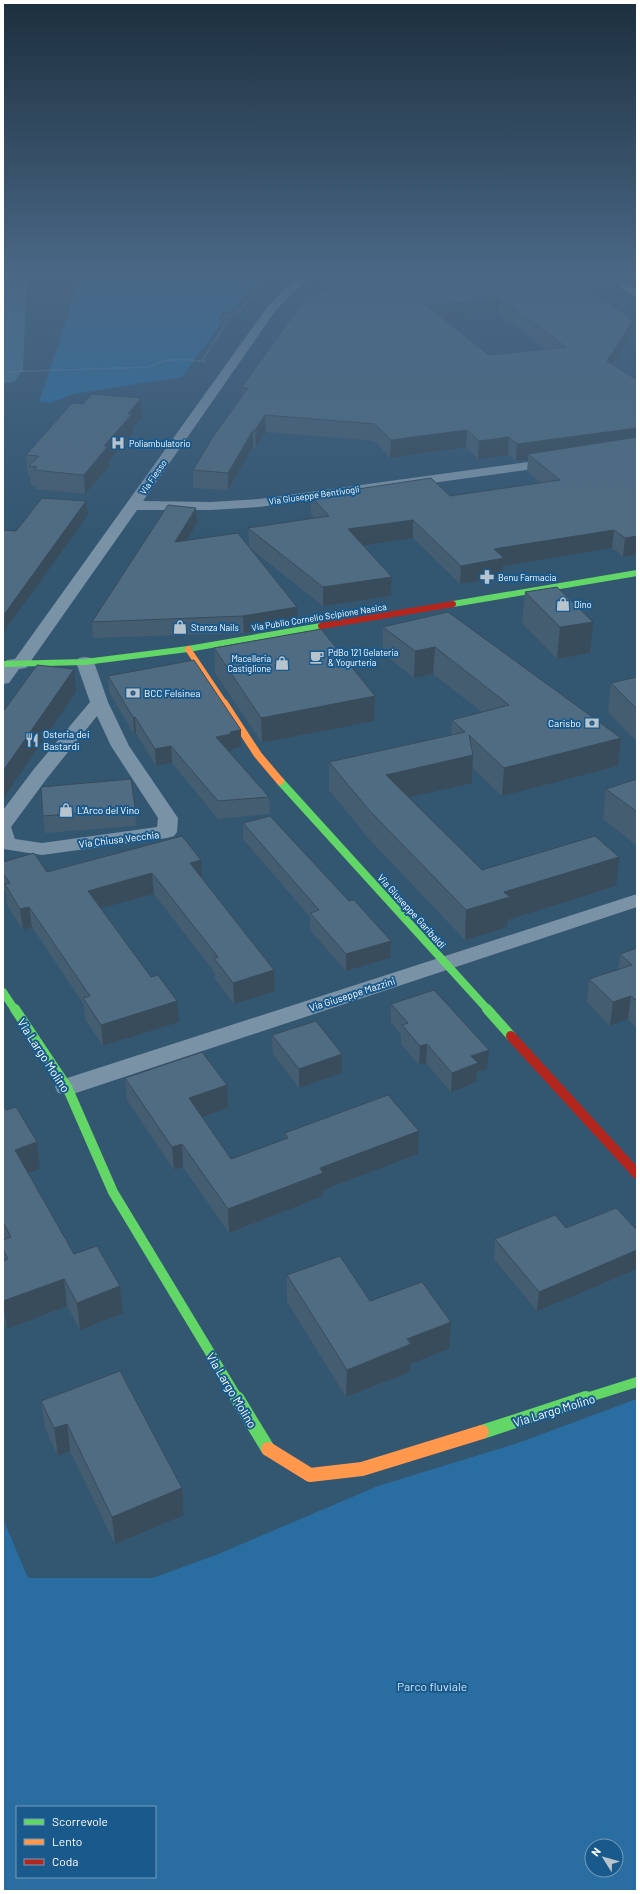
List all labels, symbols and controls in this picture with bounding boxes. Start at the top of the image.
hospital icon: Poliambulatorio [110,435,126,451]
place label: Poliambulatorio [129,438,190,449]
street label: Via Fiesso [137,458,169,496]
street label: Via Giuseppe Bentivogli [268,483,360,507]
pharmacy icon: Benu Farmacia [479,569,495,585]
place label: Benu Farmacia [498,572,556,583]
shop icon: Dino [555,596,571,612]
place label: Dino [574,599,592,610]
street label: Via Publio Cornelio Scipione Nasica [251,601,387,633]
shop icon: Stanza Nails [172,619,188,635]
place label: Stanza Nails [191,622,239,633]
place label: PdBo 121 Gelateria & Yogurteria [328,647,398,668]
cafe icon: PdBo 121 Gelateria & Yogurteria [309,649,325,665]
place label: Macelleria Castiglione [227,653,271,674]
shop icon: Macelleria Castiglione [274,655,290,671]
bank icon: BCC Felsinea [125,685,141,701]
place label: BCC Felsinea [144,687,200,699]
bank icon: Carisbo [584,715,600,731]
place label: Carisbo [548,717,581,729]
place label: Osteria dei Bastardi [43,728,89,752]
restaurant icon: Osteria dei Bastardi [24,732,40,748]
shop icon: L'Arco del Vino [58,802,74,818]
place label: L'Arco del Vino [77,804,140,816]
street label: Via Chiusa Vecchia [78,828,160,850]
street label: Via Giuseppe Garibaldi [375,871,449,951]
street label: Via Giuseppe Mazzini [307,974,397,1014]
street label: Via Largo Molino [15,1016,73,1094]
street label: Via Largo Molino [204,1350,260,1430]
street label: Via Largo Molino [511,1391,597,1429]
park label: Parco fluviale [397,1679,467,1693]
legend [16,1806,156,1878]
text: Scorrevole [52,1814,108,1828]
text: Lento [52,1834,82,1848]
north arrow [584,1838,624,1878]
text: N [588,1845,603,1859]
text: Coda [52,1854,79,1868]

